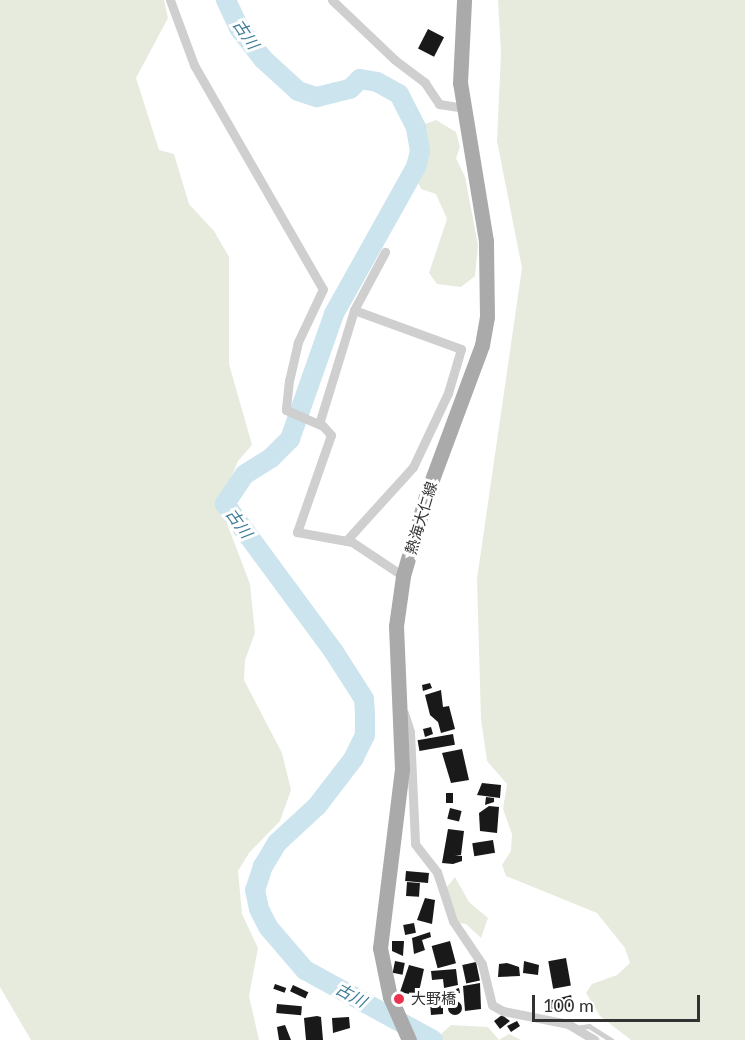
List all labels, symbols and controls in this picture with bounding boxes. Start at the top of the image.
water label: 古川 [229,15,263,53]
street label: 熱海大仁線 [401,480,441,556]
water label: 古川 [222,504,256,542]
water label: 古川 [332,979,370,1011]
scale bar [535,983,703,1021]
place label: 大野橋 [411,990,456,1008]
marker: 大野橋 [392,992,406,1006]
text: 100 m [543,994,594,1016]

